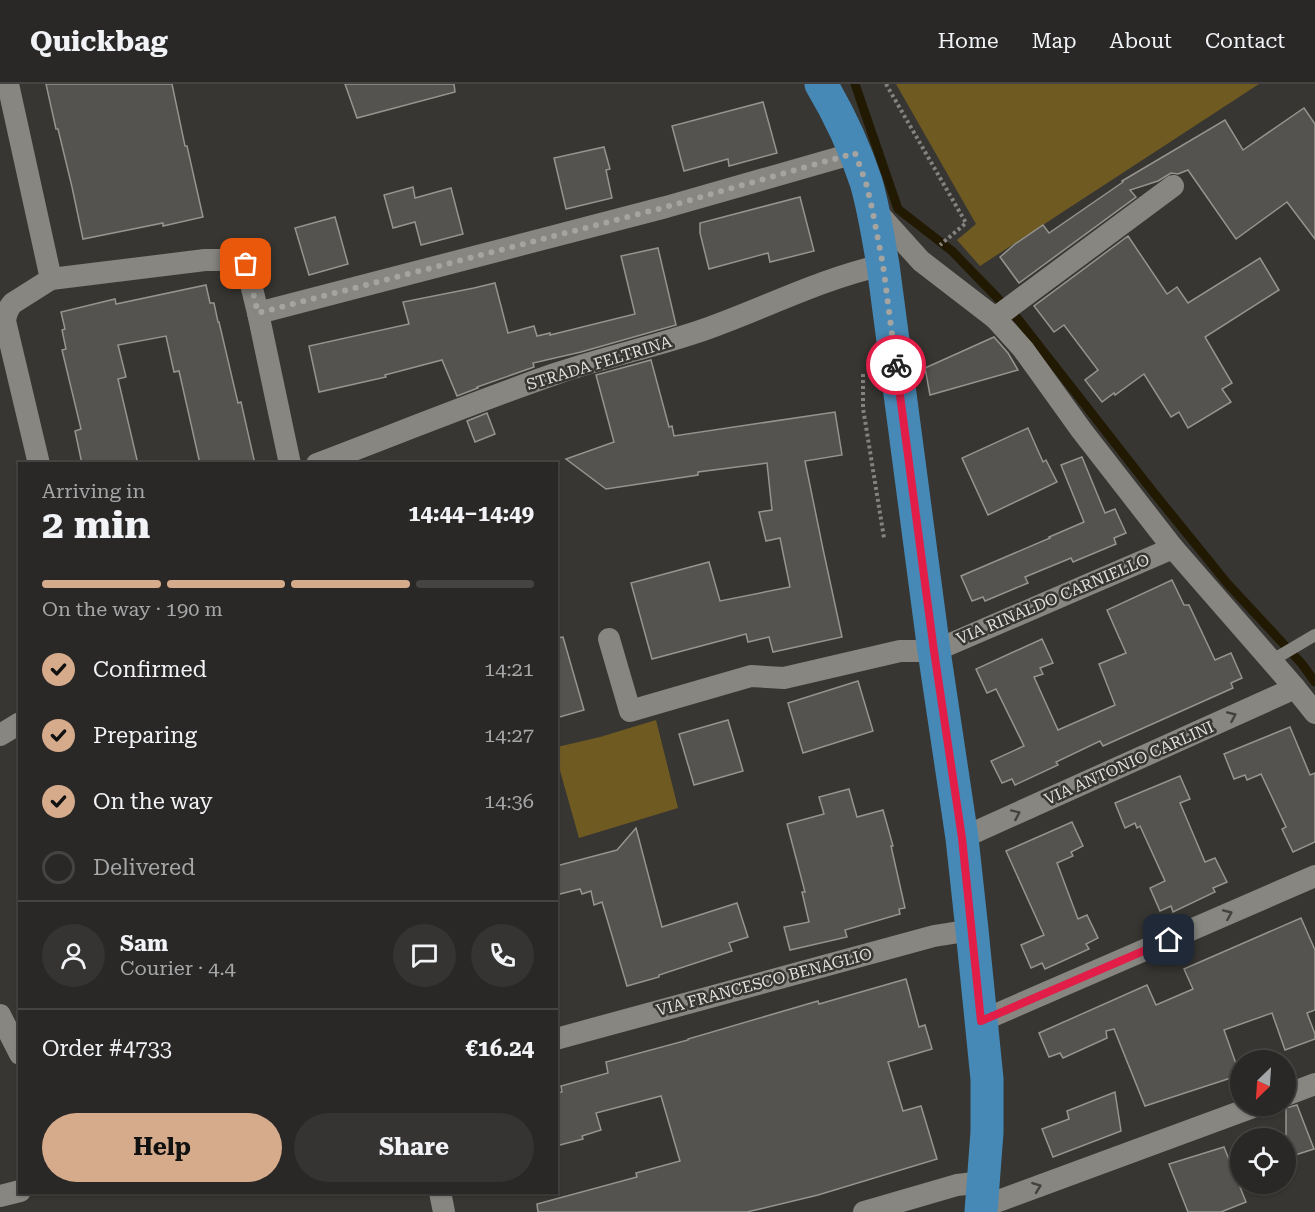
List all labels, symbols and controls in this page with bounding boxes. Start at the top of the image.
text: Quickbag [30,25,168,58]
text: Home [938,29,999,53]
text: Map [1032,29,1077,53]
text: About [1110,29,1172,53]
text: Contact [1205,29,1285,53]
pin [220,238,271,289]
icon: bag [229,247,262,280]
street label: STRADA FELTRINA [524,332,675,394]
courier [866,335,926,395]
icon: bike [880,349,913,382]
text: Arriving in [42,479,145,503]
text: 14:44–14:49 [408,501,534,526]
text: 2 min [42,502,150,548]
street label: VIA RINALDO CARNIELLO [954,550,1152,648]
text: On the way · 190 m [42,597,223,621]
icon: check [42,653,75,686]
text: Confirmed [93,657,207,682]
text: 14:21 [484,657,534,681]
one-way arrow [1225,712,1236,724]
street label: VIA ANTONIO CARLINI [1041,717,1217,809]
icon: check [42,719,75,752]
text: Preparing [93,723,197,748]
text: 14:27 [484,723,534,747]
icon: check [42,785,75,818]
text: On the way [93,789,213,814]
text: 14:36 [484,789,534,813]
one-way arrow [1009,809,1020,821]
text: Delivered [93,855,195,880]
one-way arrow [1221,909,1232,921]
pin [1143,914,1194,965]
icon: home [1152,923,1185,956]
button: person [42,924,105,987]
button: chat [393,924,456,987]
button: phone [471,924,534,987]
text: Sam [120,931,168,956]
street label: VIA FRANCESCO BENAGLIO [654,944,874,1020]
text: Courier · 4.4 [120,956,236,980]
text: Order #4733 [42,1036,172,1061]
text: €16.24 [465,1036,534,1061]
north arrow [1230,1050,1296,1116]
map controls [1230,1050,1296,1194]
button: Help [42,1113,282,1182]
button: Share [294,1113,534,1182]
button: locate [1230,1128,1296,1194]
one-way arrow [1031,1182,1042,1194]

